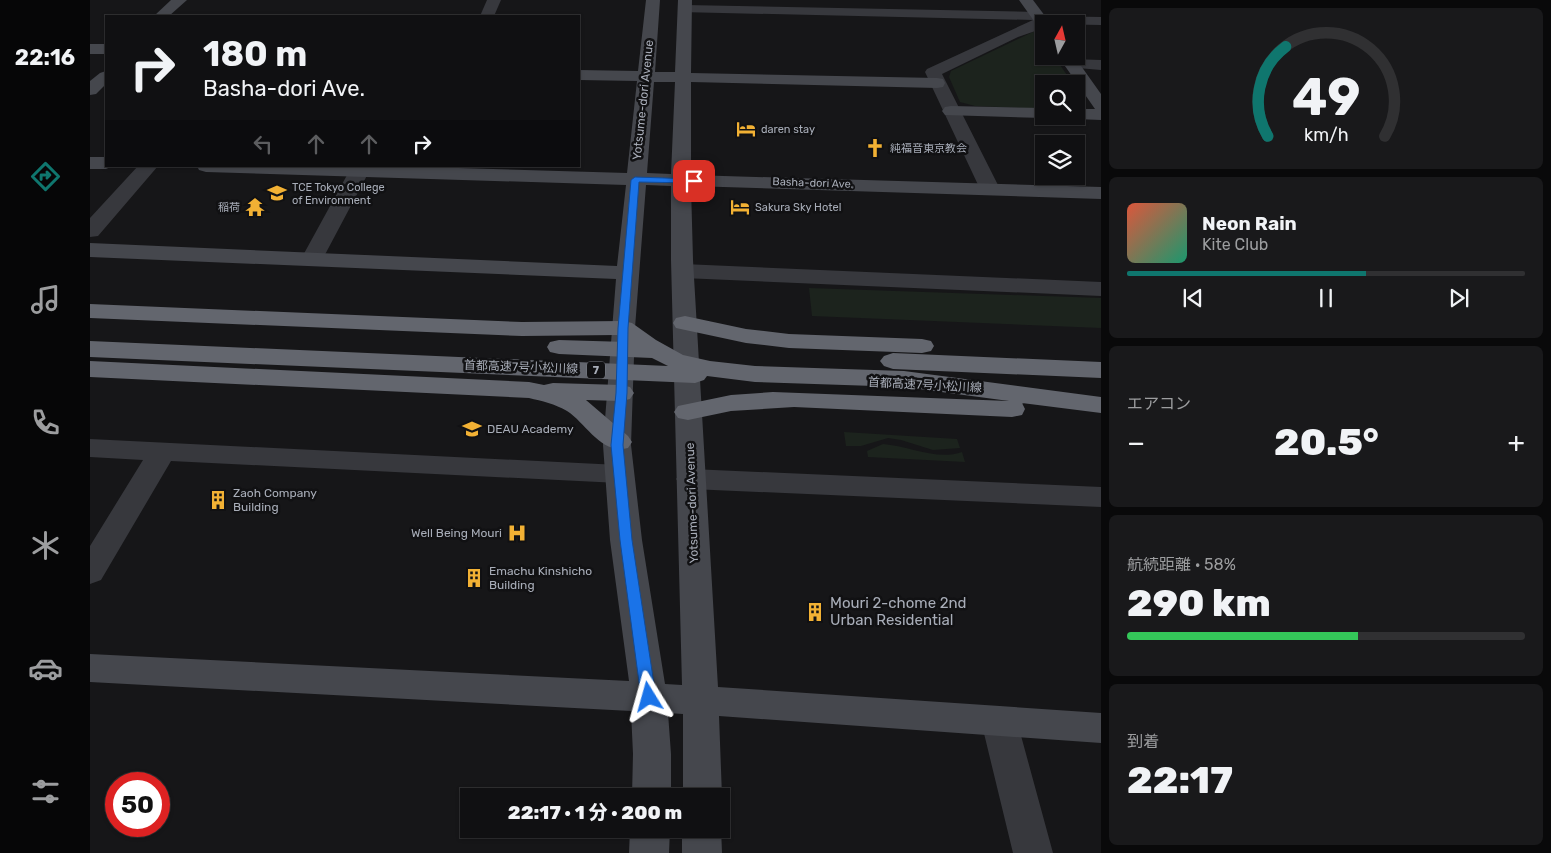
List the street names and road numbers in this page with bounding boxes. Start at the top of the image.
street label: Yotsume-dori Avenue [630,39,656,161]
street label: Basha-dori Ave. [772,175,854,191]
street label: 首都高速7号小松川線 [464,358,578,376]
road number: 7 [587,362,605,378]
street label: 首都高速7号小松川線 [868,375,982,395]
street label: Yotsume-dori Avenue [683,442,701,564]

